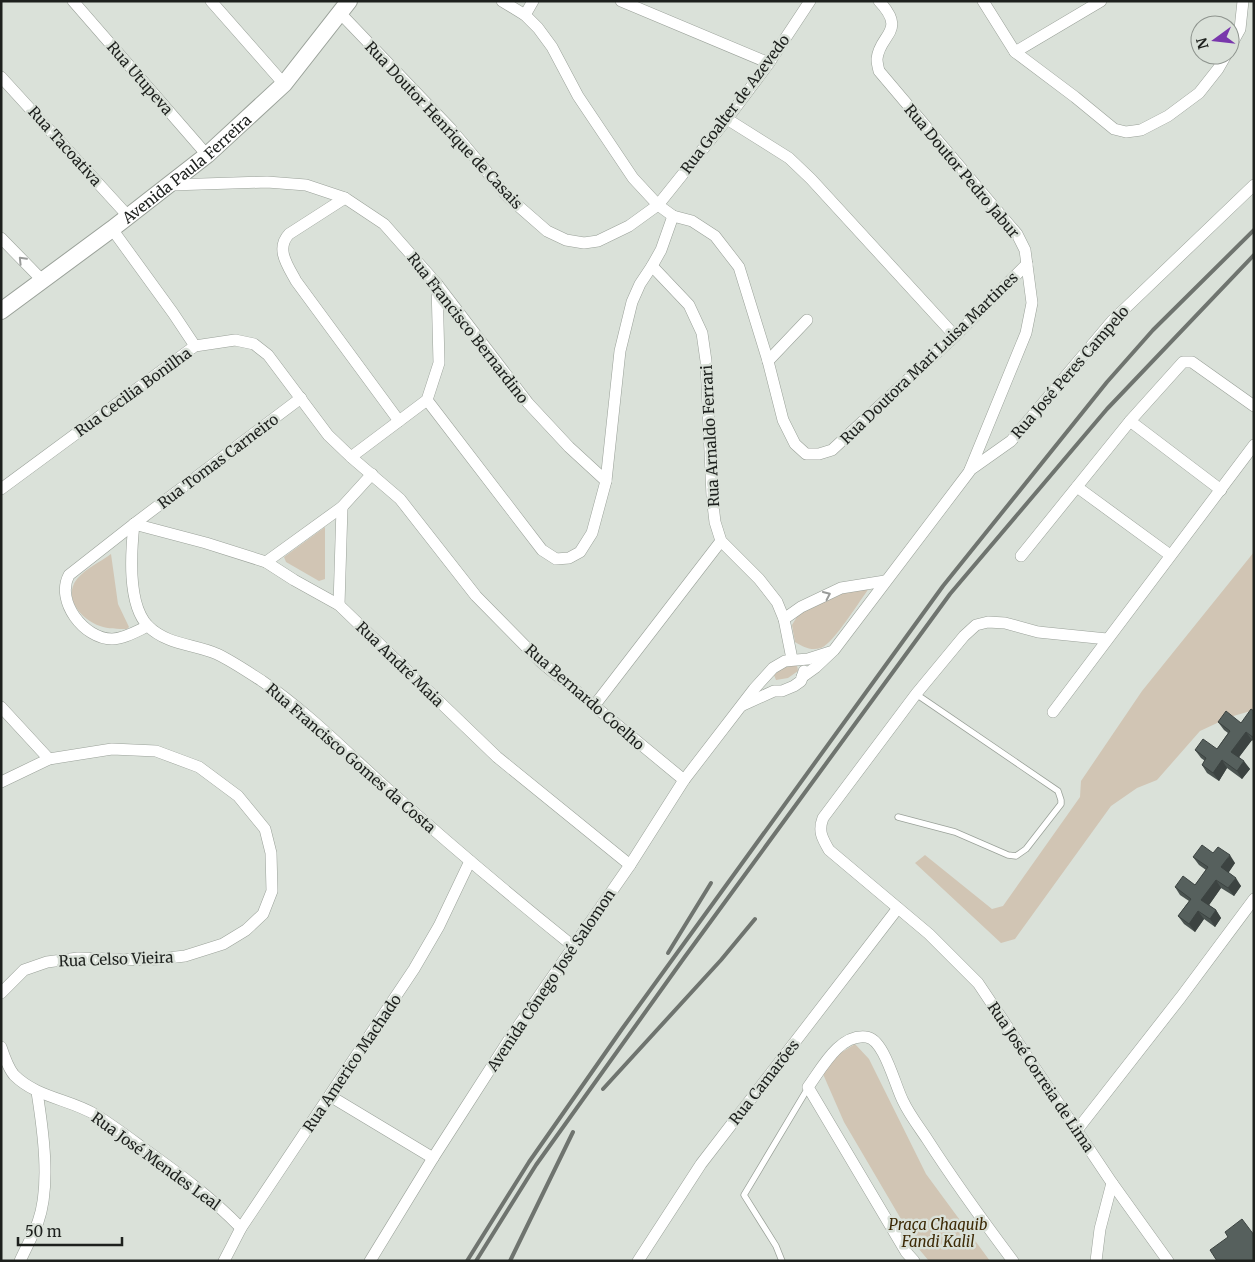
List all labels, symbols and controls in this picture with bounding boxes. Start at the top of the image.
north arrow [1190,15,1240,65]
street label: Rua Goalter de Azevedo [676,30,794,177]
text: N [1192,36,1213,51]
street label: Rua Utupeva [103,37,177,119]
street label: Rua Doutor Henrique de Casais [361,37,527,213]
street label: Rua Doutor Pedro Jabur [901,100,1024,242]
street label: Rua Tacoativa [24,102,106,190]
street label: Avenida Paula Ferreira [117,110,255,228]
street label: Rua Francisco Bernardino [403,249,533,407]
one-way arrow [19,256,28,265]
street label: Rua Doutora Mari Luisa Martines [836,268,1022,448]
street label: Rua José Peres Campelo [1007,302,1133,442]
street label: Rua Cecilia Bonilha [71,343,195,441]
street label: Rua Arnaldo Ferrari [697,364,723,508]
street label: Rua Tomas Carneiro [154,409,282,513]
one-way arrow [822,591,831,601]
street label: Rua André Maia [352,617,448,711]
street label: Rua Bernardo Coelho [521,640,649,754]
street label: Rua Francisco Gomes da Costa [262,679,440,837]
street label: Avenida Cônego José Salomon [482,885,619,1076]
street label: Rua Celso Vieira [58,947,174,971]
street label: Rua Americo Machado [299,990,405,1135]
street label: Rua José Correia de Lima [984,998,1098,1156]
street label: Rua Camarões [725,1036,803,1128]
street label: Rua José Mendes Leal [88,1108,224,1214]
scale bar [18,1214,121,1246]
park label: Praça Chaquib Fandi Kalil [889,1215,988,1251]
text: 50 m [25,1222,62,1241]

